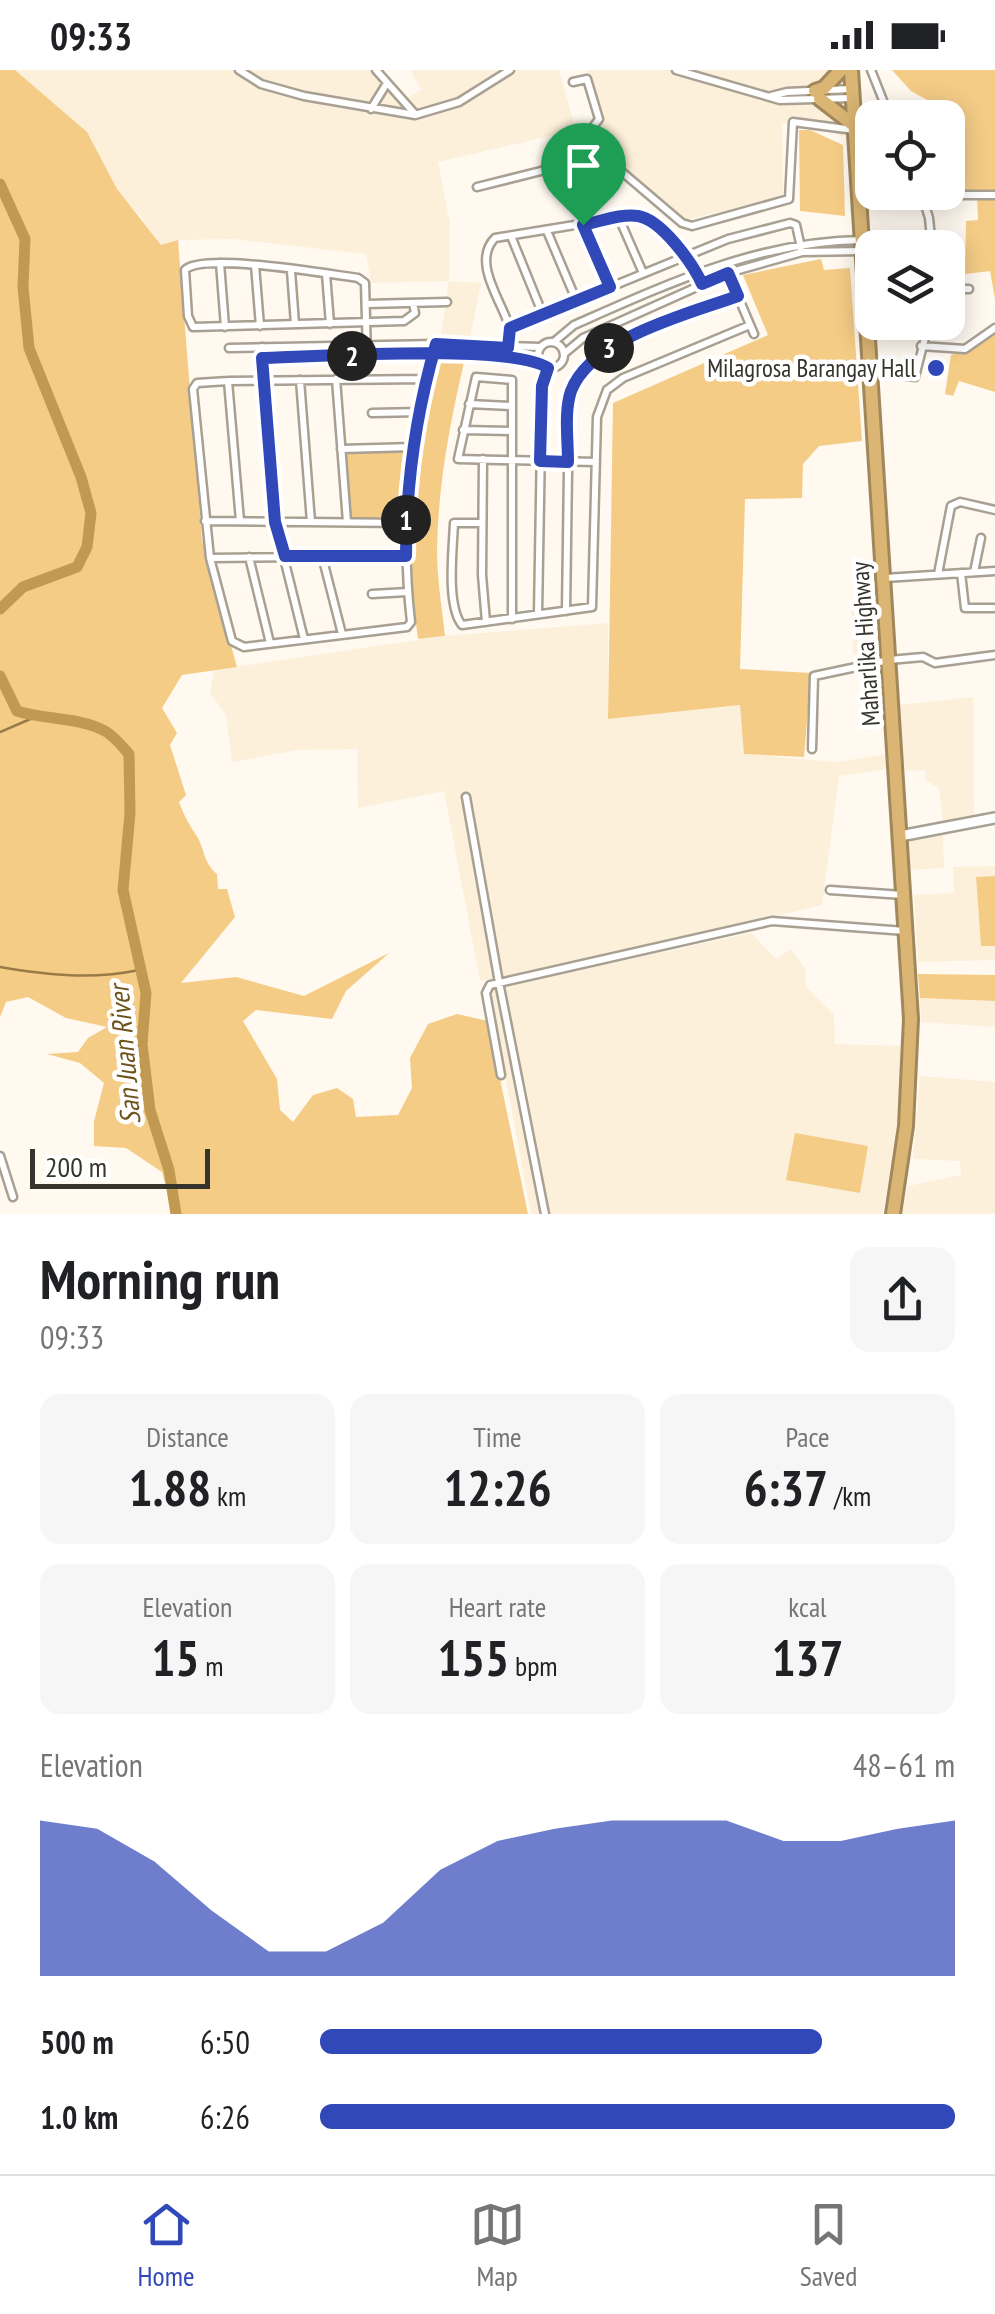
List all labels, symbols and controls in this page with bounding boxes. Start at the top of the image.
text: 09:33 [50,11,132,60]
map controls [855,100,965,340]
button: locate [855,100,965,210]
pin [541,123,626,226]
icon: arrive [556,138,611,193]
button: layers [855,230,965,340]
pin: 3 [584,323,634,373]
text: 3 [602,329,616,366]
pin: 2 [327,331,377,381]
text: 2 [345,337,359,374]
place label: Milagrosa Barangay Hall [707,352,916,384]
marker: Milagrosa Barangay Hall [925,357,947,379]
pin: 1 [381,495,431,545]
text: 1 [399,501,413,538]
street label: Maharlika Highway [843,560,887,727]
water label: San Juan River [99,980,149,1126]
scale bar [30,1144,210,1188]
text: 200 m [45,1148,107,1185]
text: Morning run [40,1243,280,1314]
button: share [850,1247,955,1352]
text: 09:33 [40,1316,104,1358]
text: Distance [146,1418,229,1455]
text: Time [473,1418,522,1455]
text: Pace [785,1418,830,1455]
text: 1.88 [129,1455,211,1520]
text: 12:26 [443,1455,552,1520]
text: 6:37 [744,1455,828,1520]
text: km [211,1477,246,1514]
text: /km [828,1477,871,1514]
text: Elevation [143,1588,232,1625]
text: Heart rate [449,1588,546,1625]
text: kcal [788,1588,827,1625]
text: 15 [152,1625,199,1690]
text: 155 [437,1625,509,1690]
text: 137 [772,1625,843,1690]
text: m [199,1647,223,1684]
text: bpm [509,1647,558,1684]
text: Elevation [40,1744,143,1786]
text: 48–61 m [853,1744,955,1786]
text: 500 m [40,2021,114,2063]
text: 6:50 [200,2021,250,2063]
text: 1.0 km [40,2096,118,2138]
text: 6:26 [200,2096,250,2138]
tab: Home [138,2197,194,2294]
tab: Map [470,2197,525,2294]
tab: Saved [800,2197,857,2294]

